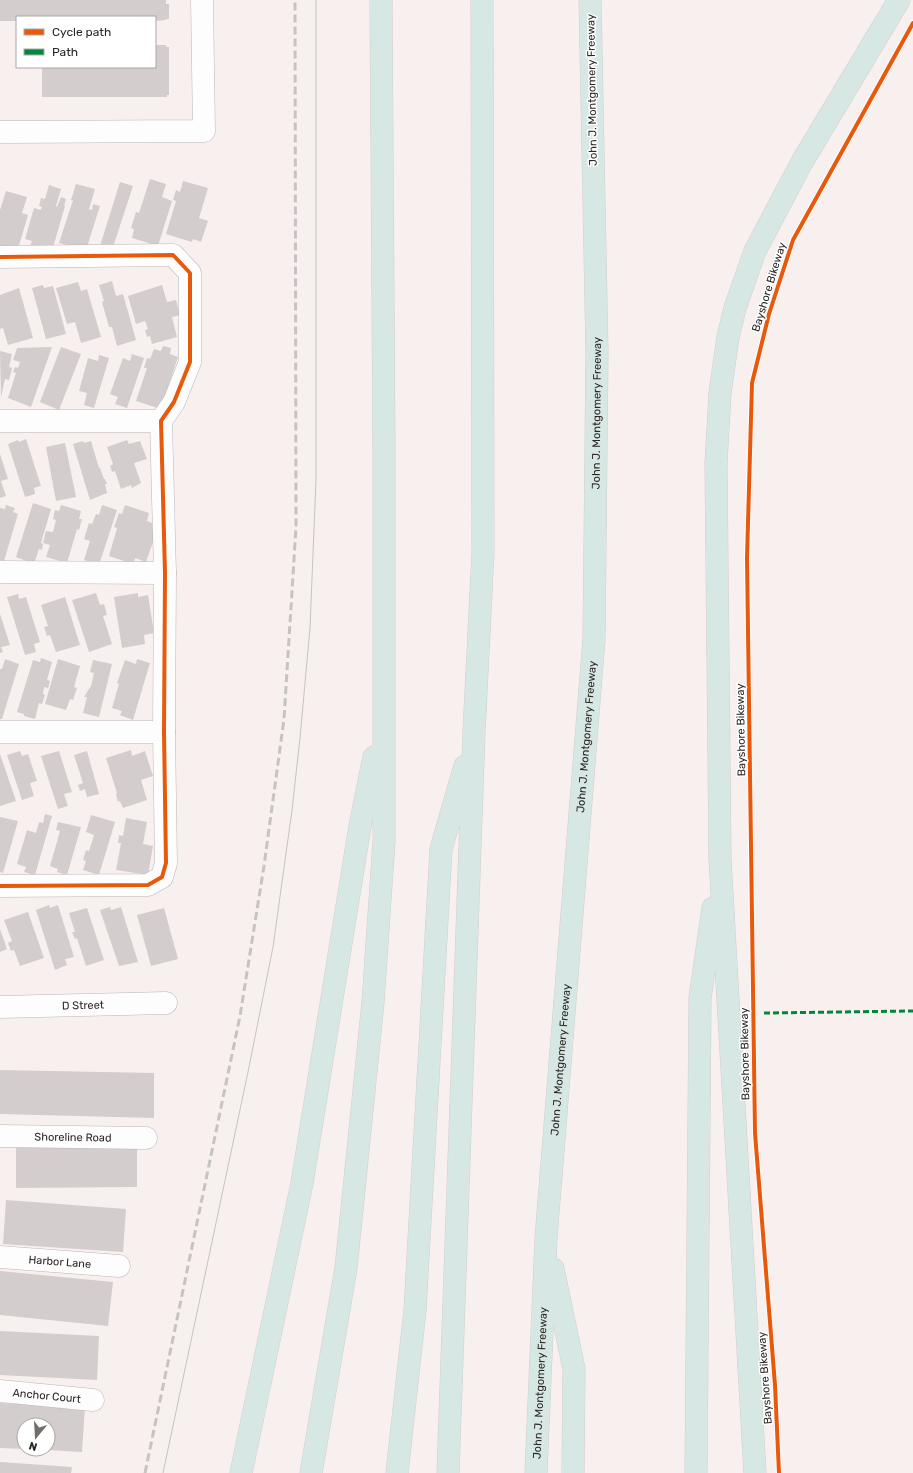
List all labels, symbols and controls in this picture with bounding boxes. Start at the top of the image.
street label: John J. Montgomery Freeway [584,14,600,166]
legend [16,16,156,68]
text: Cycle path [52,25,111,39]
text: Path [52,45,78,59]
street label: Bayshore Bikeway [749,241,789,333]
street label: John J. Montgomery Freeway [589,337,604,489]
street label: John J. Montgomery Freeway [574,660,599,813]
street label: Bayshore Bikeway [734,683,748,777]
street label: John J. Montgomery Freeway [548,983,573,1136]
street label: D Street [62,998,105,1012]
street label: Bayshore Bikeway [738,1007,752,1101]
street label: Shoreline Road [34,1130,112,1144]
street label: Harbor Lane [28,1253,92,1270]
street label: John J. Montgomery Freeway [530,1307,550,1459]
street label: Bayshore Bikeway [755,1331,775,1425]
street label: Anchor Court [12,1386,82,1405]
north arrow [16,1417,56,1457]
text: N [27,1439,39,1453]

